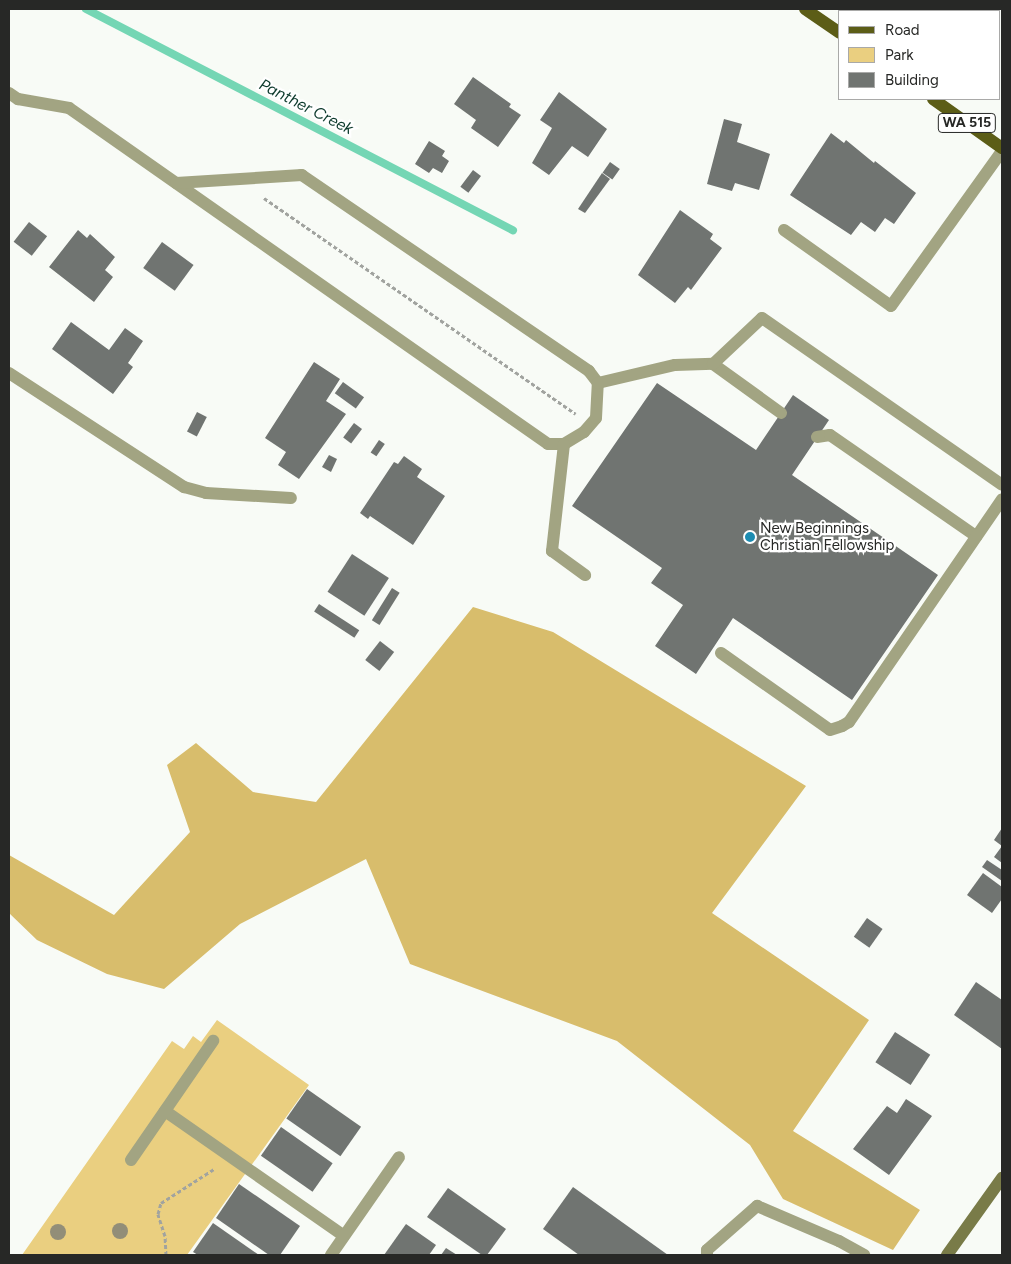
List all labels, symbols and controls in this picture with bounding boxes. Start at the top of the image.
legend [838,10,1001,100]
text: Road [885,21,920,39]
text: Park [885,46,914,64]
text: Building [885,71,939,89]
water label: Panther Creek [256,75,356,139]
road number: WA 515 [937,112,997,134]
place label: New Beginnings Christian Fellowship [760,519,894,554]
marker: New Beginnings Christian Fellowship [744,531,756,543]

